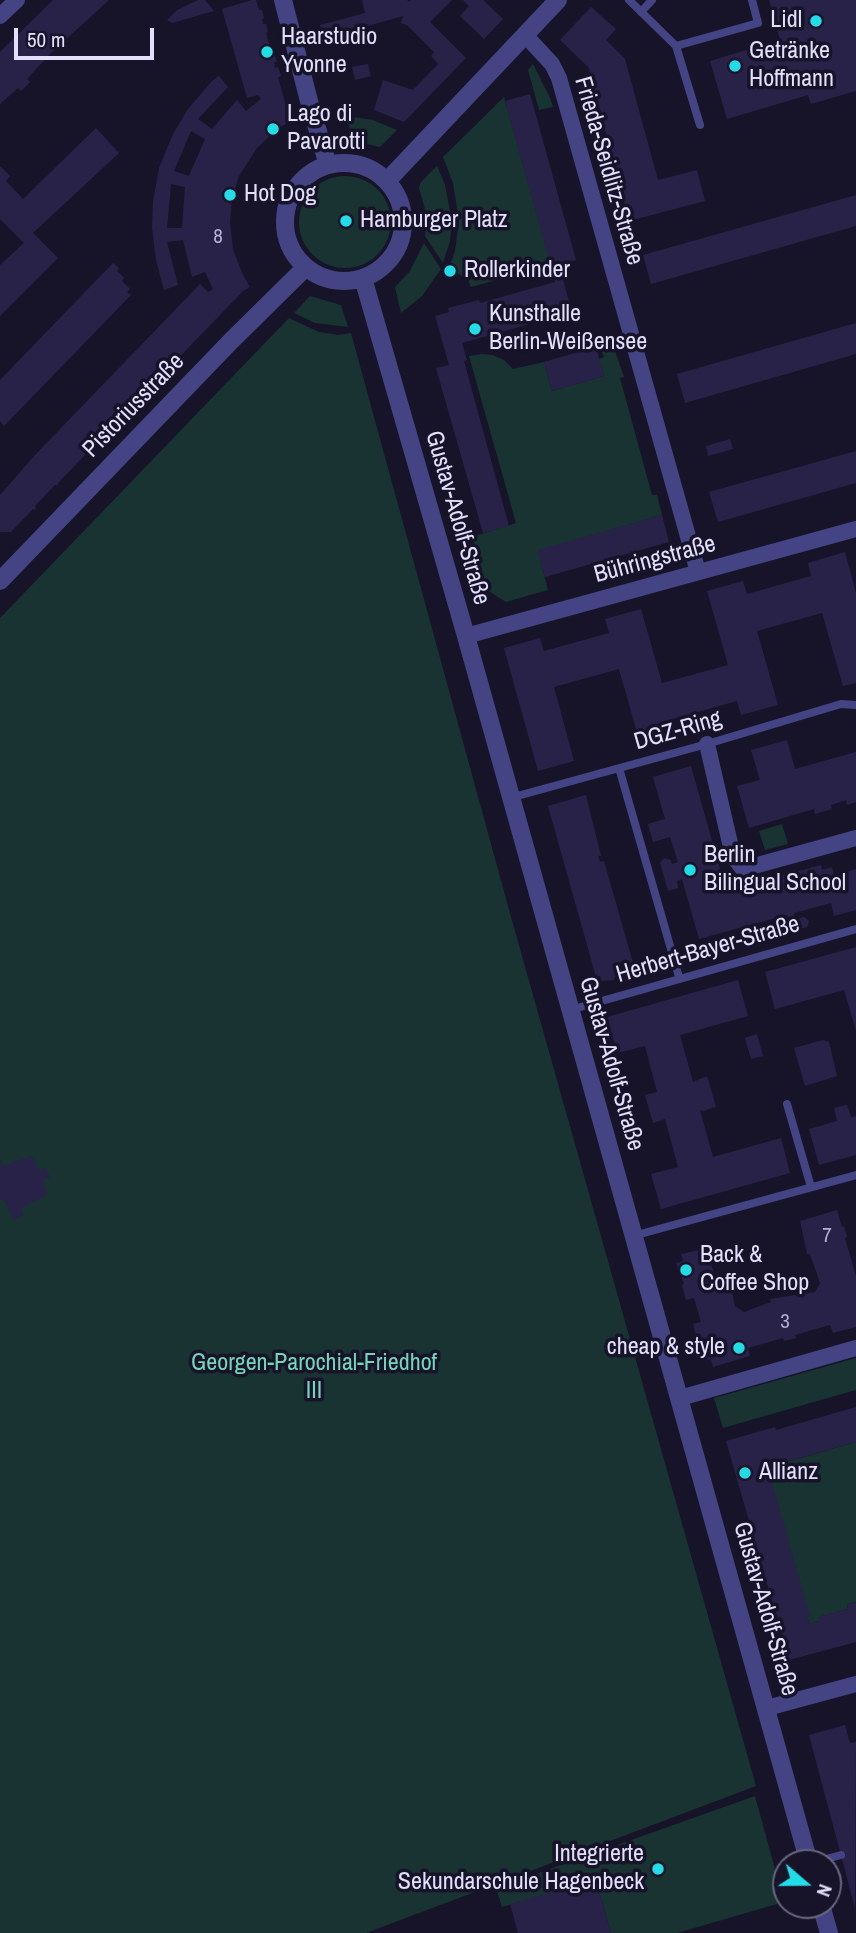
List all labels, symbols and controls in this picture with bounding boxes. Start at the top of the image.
place label: Lidl [770,7,802,35]
marker: Lidl [808,13,824,29]
scale bar [18,14,158,58]
place label: Haarstudio Yvonne [281,24,377,80]
text: 50 m [27,25,65,54]
place label: Getränke Hoffmann [749,38,834,94]
marker: Haarstudio Yvonne [259,44,275,60]
marker: Getränke Hoffmann [727,58,743,74]
street label: Frieda-Seidlitz-Straße [567,73,649,269]
place label: Lago di Pavarotti [287,101,366,157]
marker: Lago di Pavarotti [265,121,281,137]
place label: Hot Dog [244,181,316,209]
marker: Hot Dog [222,187,238,203]
place label: Hamburger Platz [360,207,508,235]
marker: Hamburger Platz [338,213,354,229]
house number: 8 [213,224,223,250]
place label: Rollerkinder [464,257,570,285]
marker: Rollerkinder [442,263,458,279]
place label: Kunsthalle Berlin-Weißensee [489,301,647,357]
marker: Kunsthalle Berlin-Weißensee [467,321,483,337]
street label: Pistoriusstraße [77,348,191,464]
street label: Gustav-Adolf-Straße [418,428,496,608]
street label: Bühringstraße [591,530,719,590]
street label: DGZ-Ring [631,705,725,757]
place label: Berlin Bilingual School [704,842,846,898]
marker: Berlin Bilingual School [682,862,698,878]
street label: Herbert-Bayer-Straße [613,910,803,990]
street label: Gustav-Adolf-Straße [572,974,650,1154]
house number: 7 [822,1223,832,1249]
place label: Back & Coffee Shop [700,1242,809,1298]
marker: Back & Coffee Shop [678,1262,694,1278]
house number: 3 [780,1309,790,1335]
place label: cheap & style [607,1334,725,1362]
marker: cheap & style [731,1340,747,1356]
park label: Georgen-Parochial-Friedhof III [191,1350,437,1406]
place label: Allianz [759,1459,818,1487]
marker: Allianz [737,1465,753,1481]
street label: Gustav-Adolf-Straße [726,1519,804,1699]
place label: Integrierte Sekundarschule Hagenbeck [398,1841,644,1897]
north arrow [772,1849,842,1919]
marker: Integrierte Sekundarschule Hagenbeck [650,1861,666,1877]
text: N [811,1881,839,1900]

